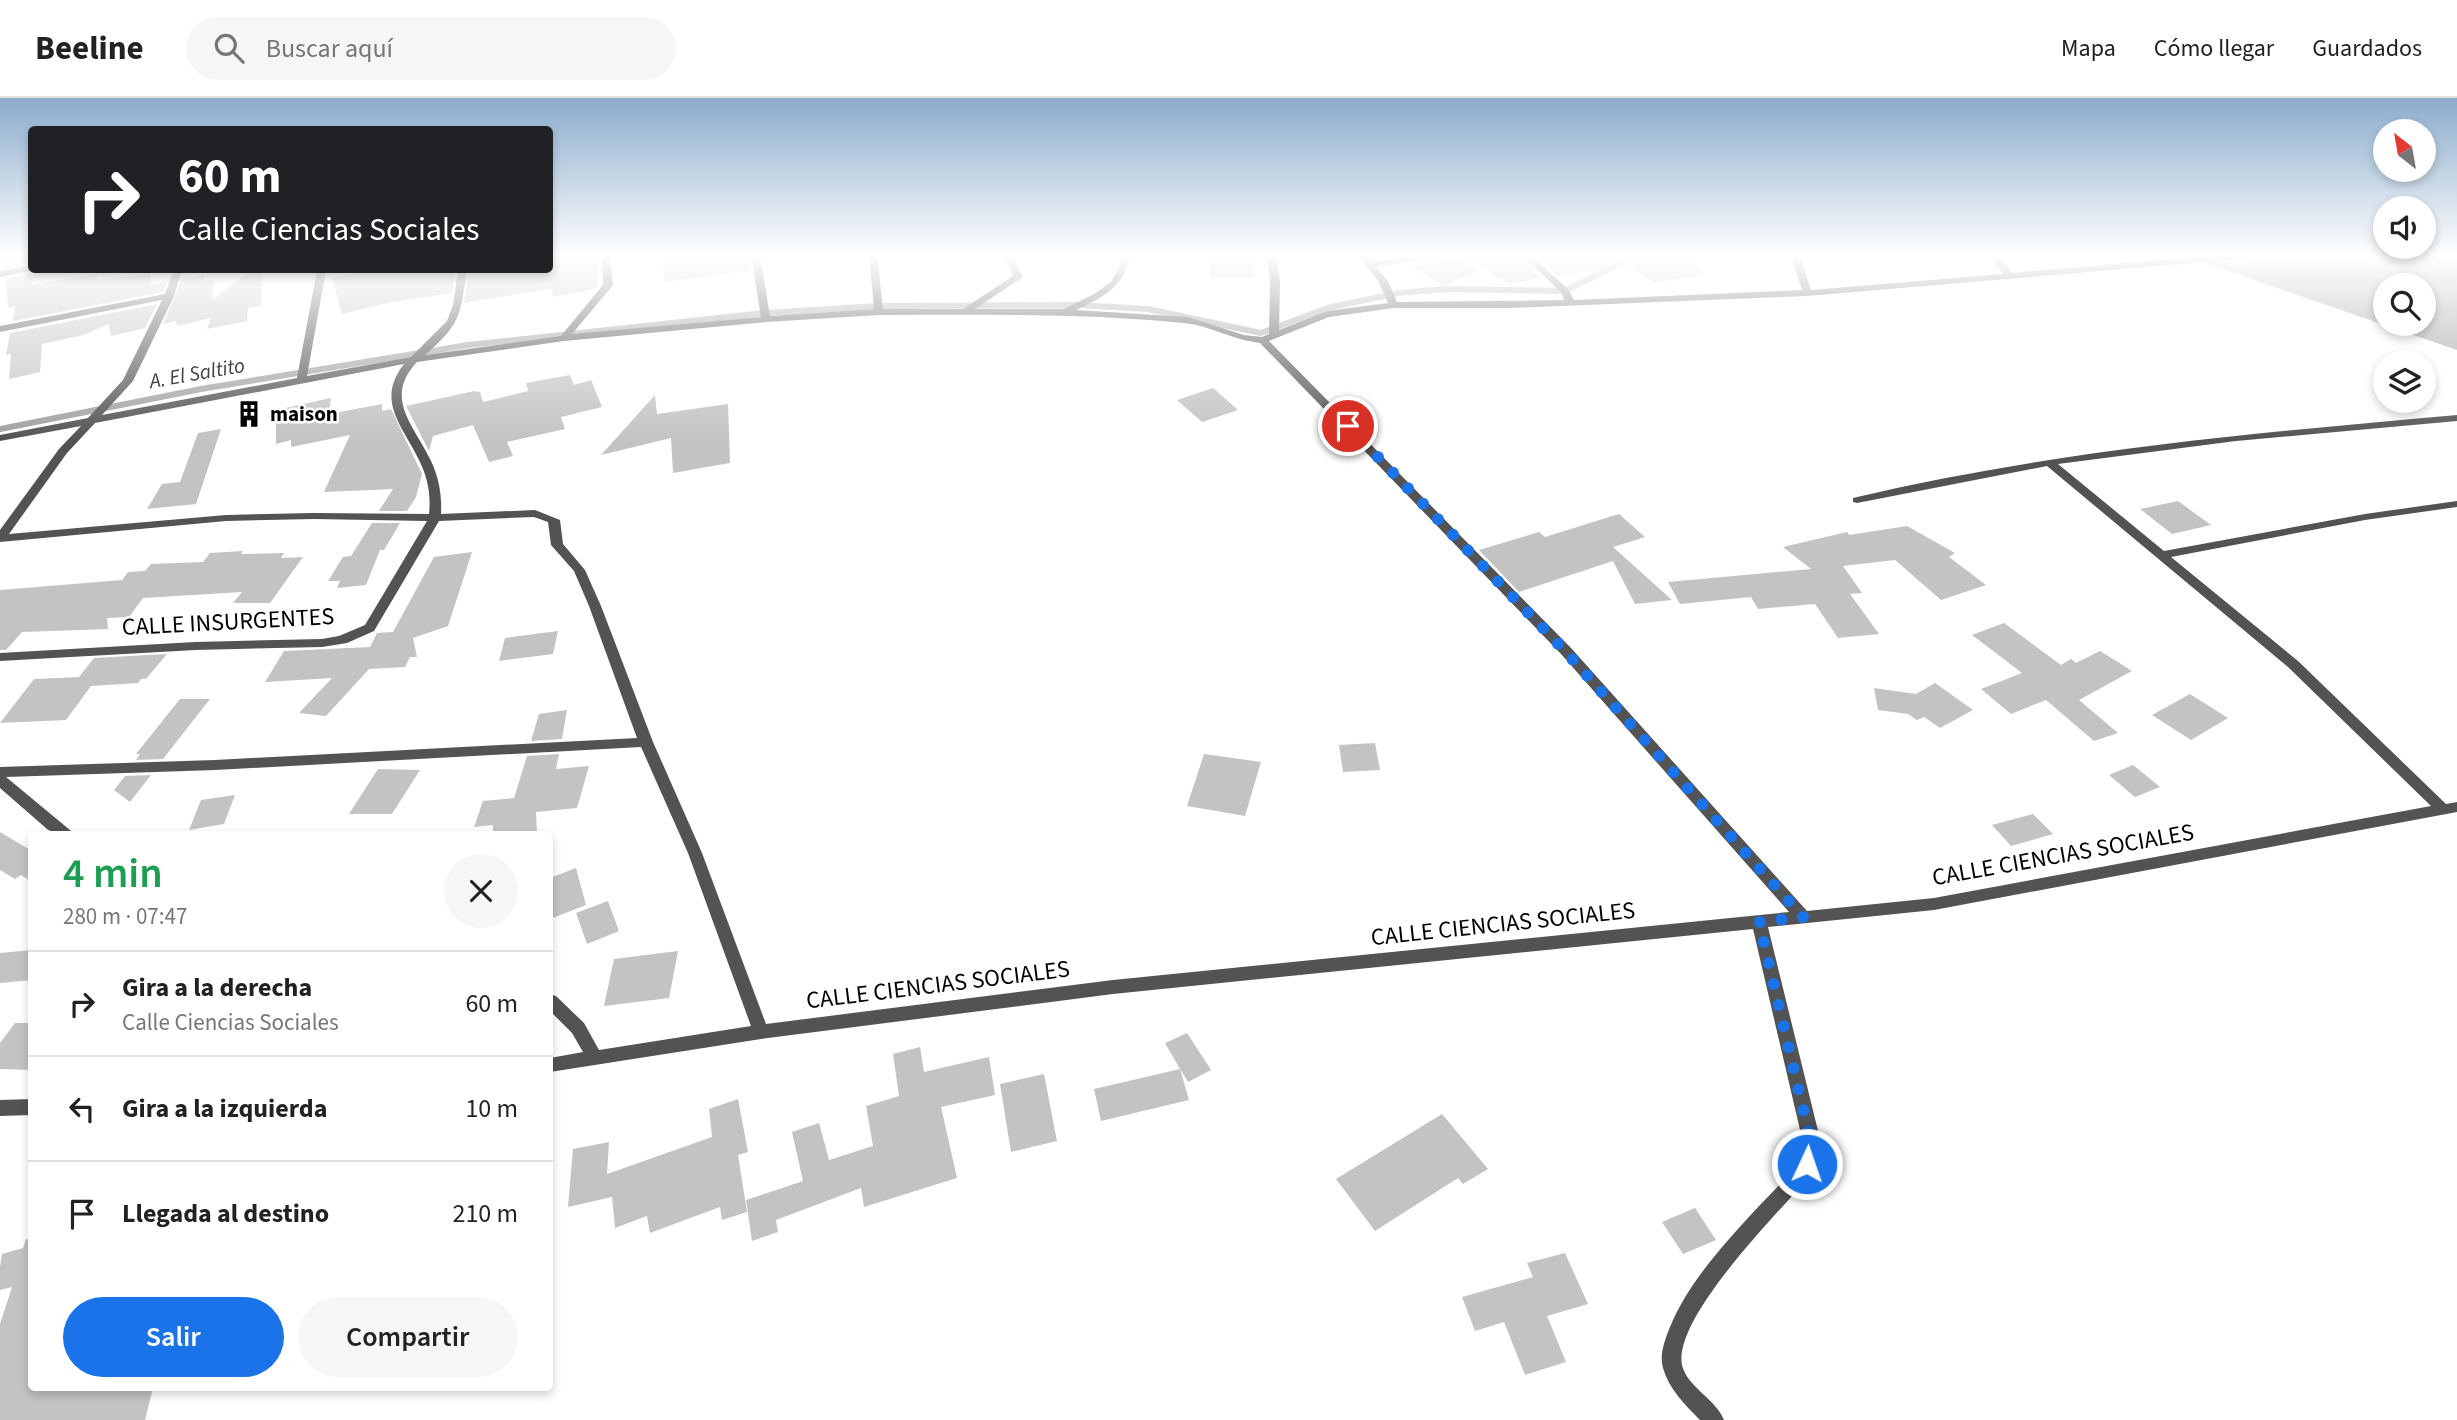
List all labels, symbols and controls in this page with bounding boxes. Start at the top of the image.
search box [186,17,676,80]
text: Beeline [35,25,144,72]
icon: search [210,29,248,67]
text: Buscar aquí [266,30,393,67]
text: Mapa [2061,31,2116,66]
text: Cómo llegar [2154,31,2274,66]
text: Guardados [2312,31,2422,66]
north arrow [2373,119,2436,182]
map controls [2373,119,2436,413]
text: 60 m [178,142,282,212]
icon: right [63,154,154,245]
button: sound [2373,196,2436,259]
text: Calle Ciencias Sociales [178,207,479,253]
button: search [2373,273,2436,336]
water label: A. El Saltito [145,350,247,396]
button: layers [2373,350,2436,413]
pin [1318,396,1378,456]
building icon: maison [234,399,264,429]
place label: maison [270,399,338,429]
icon: arrive [1329,407,1367,445]
street label: CALLE INSURGENTES [121,599,335,645]
street label: CALLE CIENCIAS SOCIALES [1929,815,2197,895]
text: 4 min [63,844,163,904]
button: close [444,854,518,928]
street label: CALLE CIENCIAS SOCIALES [1369,893,1637,955]
text: 280 m · 07:47 [63,900,187,933]
street label: CALLE CIENCIAS SOCIALES [804,951,1072,1019]
text: Gira a la derecha [122,969,312,1006]
icon: right [63,985,101,1023]
text: 60 m [465,985,518,1022]
text: Calle Ciencias Sociales [122,1006,339,1039]
icon: left [63,1090,101,1128]
text: Gira a la izquierda [122,1090,327,1127]
text: 10 m [465,1090,518,1127]
position arrow [1770,1127,1844,1201]
icon: arrive [63,1195,101,1233]
text: Llegada al destino [122,1195,329,1232]
text: 210 m [452,1195,518,1232]
button: Salir [63,1297,284,1377]
button: Compartir [298,1297,518,1377]

